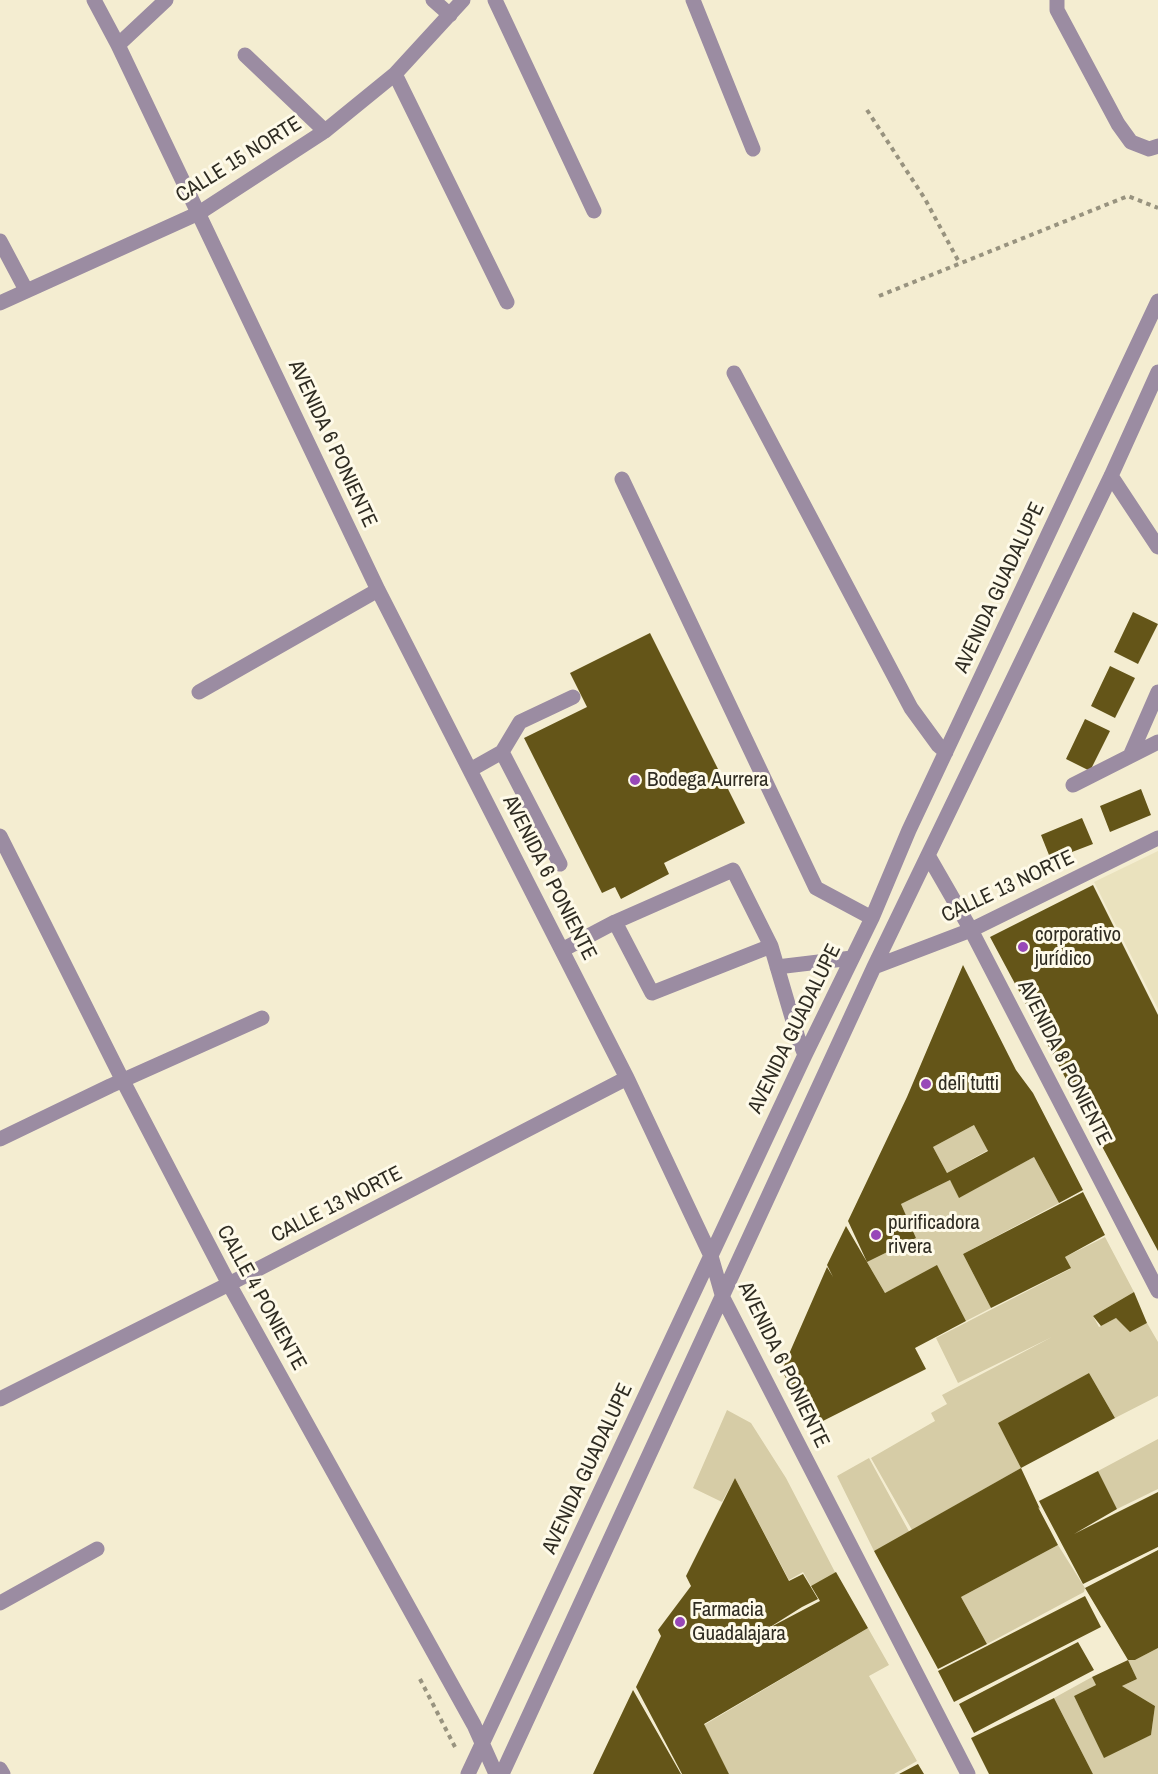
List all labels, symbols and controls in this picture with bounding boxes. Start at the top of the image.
street label: CALLE 15 NORTE [172,111,306,209]
street label: AVENIDA 6 PONIENTE [282,356,382,532]
street label: AVENIDA GUADALUPE [949,499,1051,677]
place label: Bodega Aurrera [647,767,769,793]
marker: Bodega Aurrera [628,773,642,787]
street label: AVENIDA 6 PONIENTE [497,791,601,965]
street label: CALLE 13 NORTE [938,845,1078,929]
place label: corporativo jurídico [1035,922,1121,972]
street label: AVENIDA GUADALUPE [743,940,847,1118]
marker: corporativo jurídico [1016,940,1030,954]
street label: AVENIDA 8 PONIENTE [1012,976,1116,1150]
place label: deli tutti [938,1071,999,1097]
marker: deli tutti [919,1077,933,1091]
street label: CALLE 13 NORTE [267,1161,407,1249]
place label: purificadora rivera [888,1210,980,1260]
street label: CALLE 4 PONIENTE [211,1221,311,1375]
marker: purificadora rivera [869,1228,883,1242]
street label: AVENIDA 6 PONIENTE [732,1278,834,1452]
street label: AVENIDA GUADALUPE [537,1380,639,1558]
place label: Farmacia Guadalajara [692,1597,786,1647]
marker: Farmacia Guadalajara [673,1615,687,1629]

